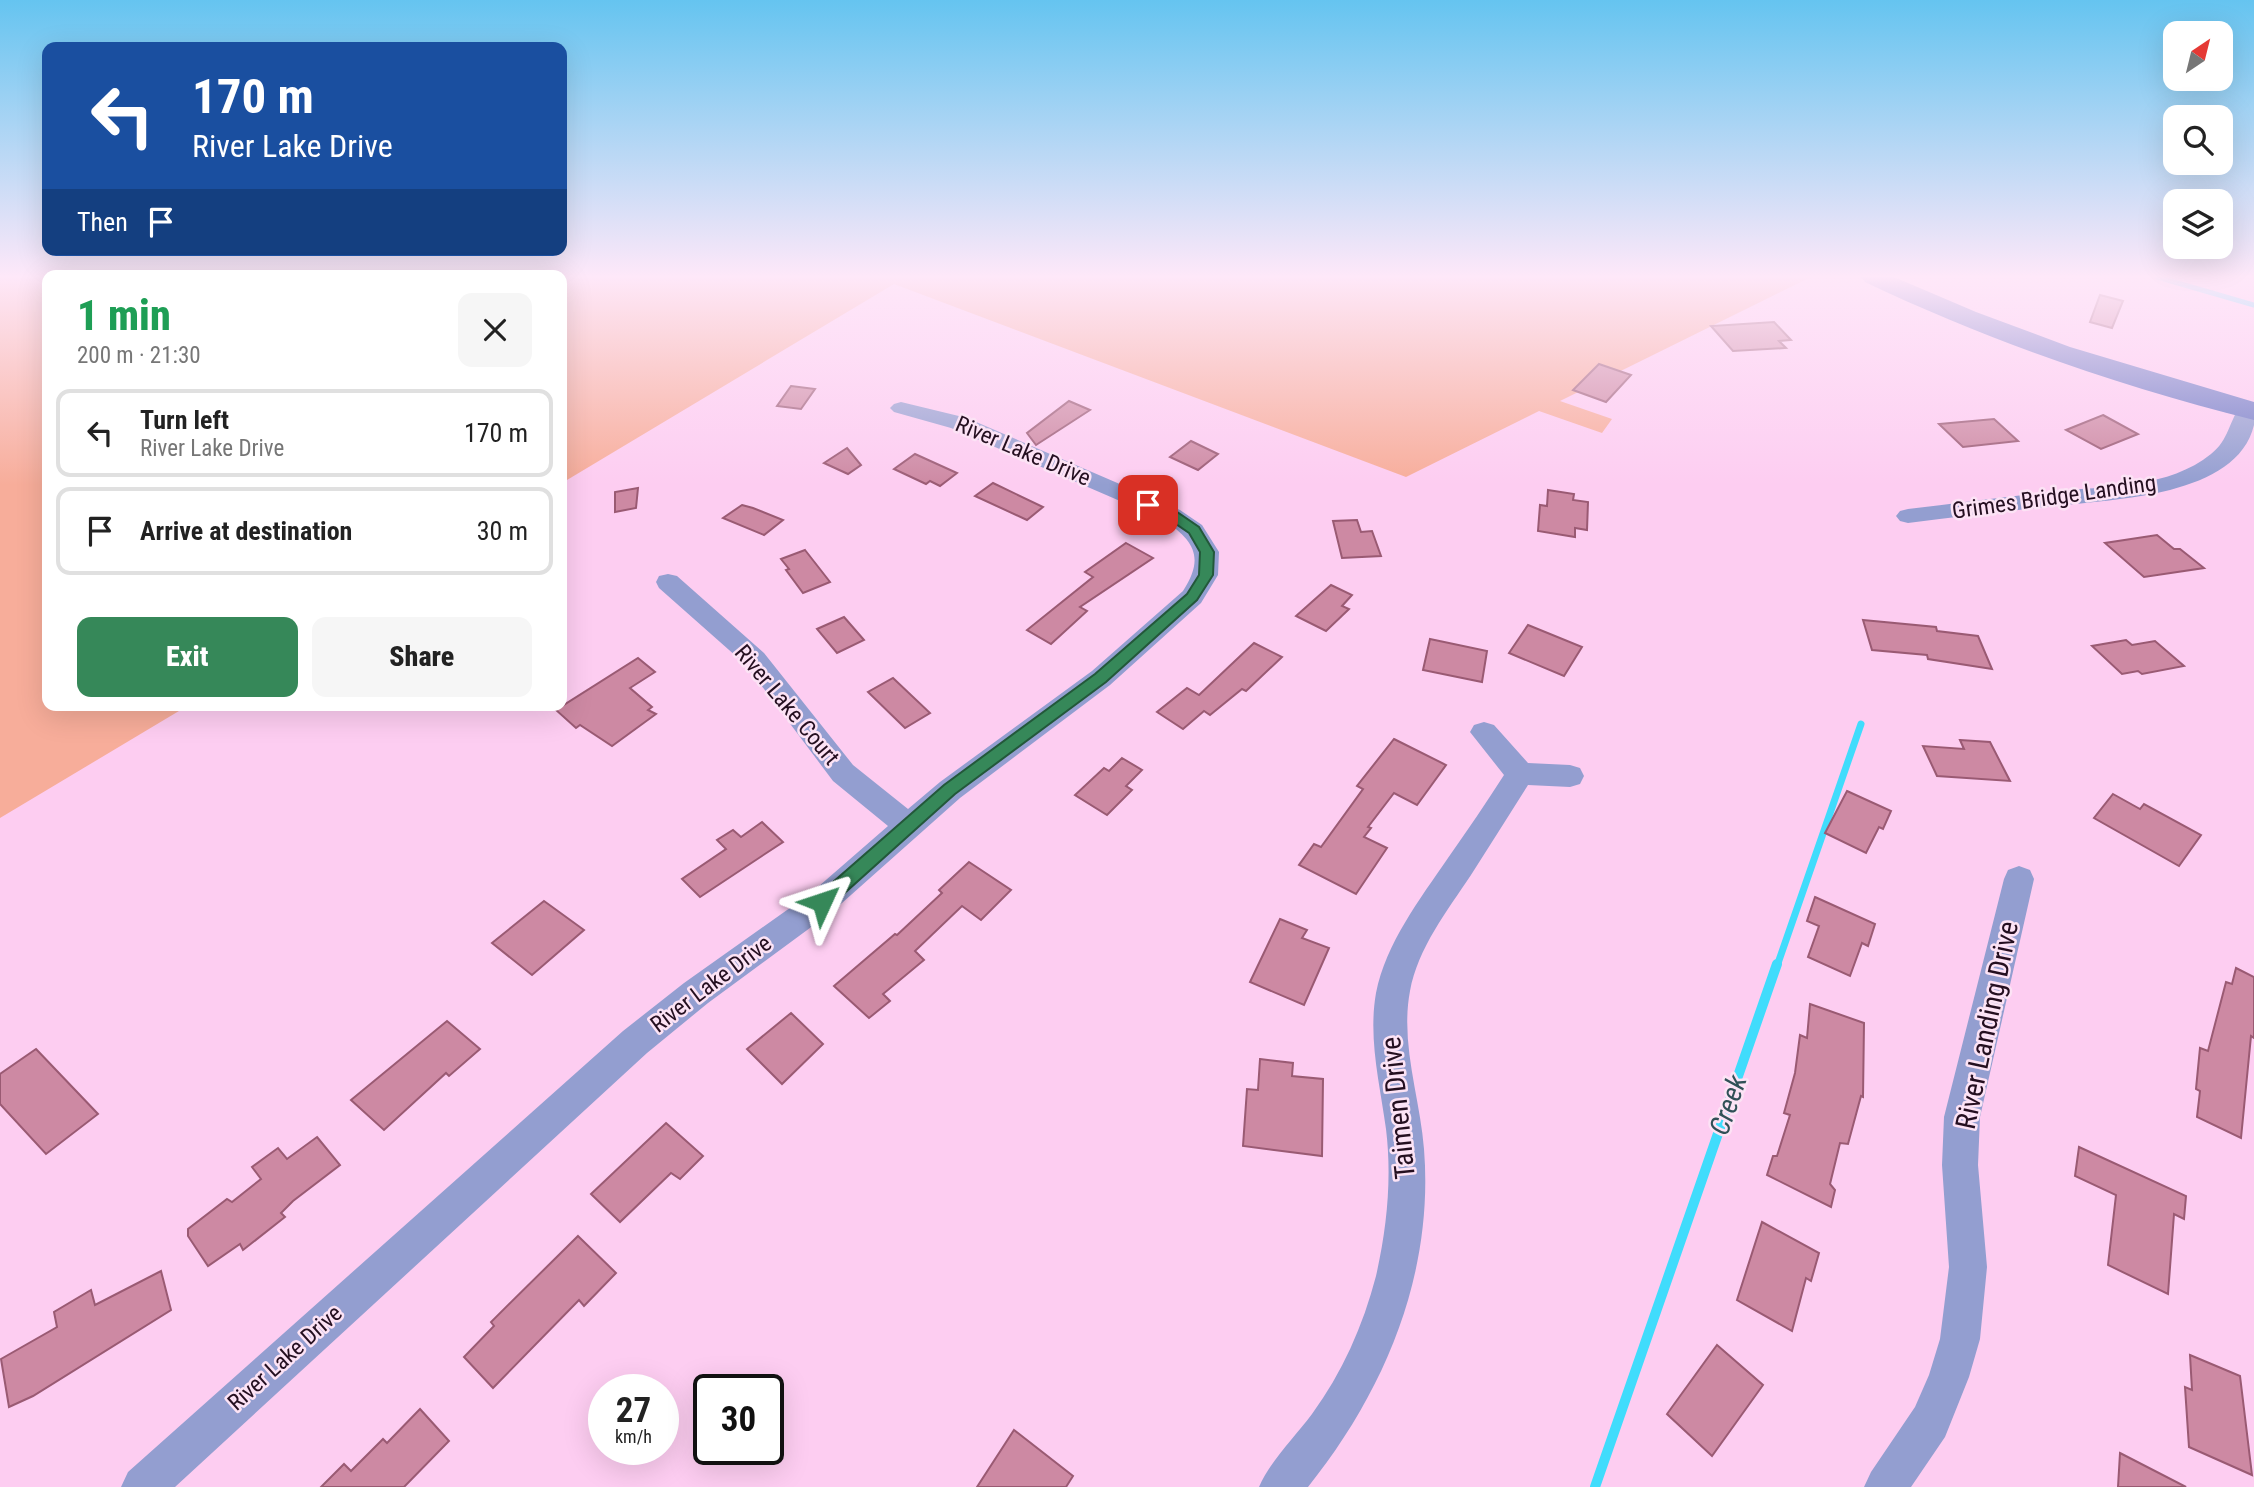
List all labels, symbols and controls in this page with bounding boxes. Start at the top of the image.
north arrow [2163,21,2233,91]
map controls [2163,21,2233,259]
text: 170 m [192,68,314,125]
icon: left [77,70,168,161]
button: search [2163,105,2233,175]
text: River Lake Drive [192,127,393,165]
button: layers [2163,189,2233,259]
icon: arrive [142,203,180,241]
text: Then [77,207,128,237]
text: 1 min [77,291,171,340]
button: close [458,293,532,367]
text: 200 m · 21:30 [77,342,201,369]
text: Turn left [140,405,229,435]
street label: River Lake Drive [951,410,1095,492]
icon: left [81,414,119,452]
text: 170 m [464,418,528,448]
text: River Lake Drive [140,435,284,462]
street label: Grimes Bridge Landing [1950,469,2158,525]
pin [1118,475,1178,535]
icon: arrive [1129,486,1167,524]
icon: arrive [81,512,119,550]
text: Arrive at destination [140,516,352,546]
text: 30 m [477,516,528,546]
button: Exit [77,617,298,697]
button: Share [312,617,532,697]
street label: River Lake Court [729,639,845,771]
position arrow [785,865,859,939]
street label: River Landing Drive [1949,918,2025,1132]
street label: River Lake Drive [645,930,777,1038]
street label: Taimen Drive [1374,1035,1422,1181]
water label: Creek [1702,1070,1754,1139]
street label: River Lake Drive [222,1300,348,1416]
speed limit sign: 30 [693,1374,784,1465]
text: 27 [616,1390,651,1431]
text: km/h [615,1426,652,1447]

